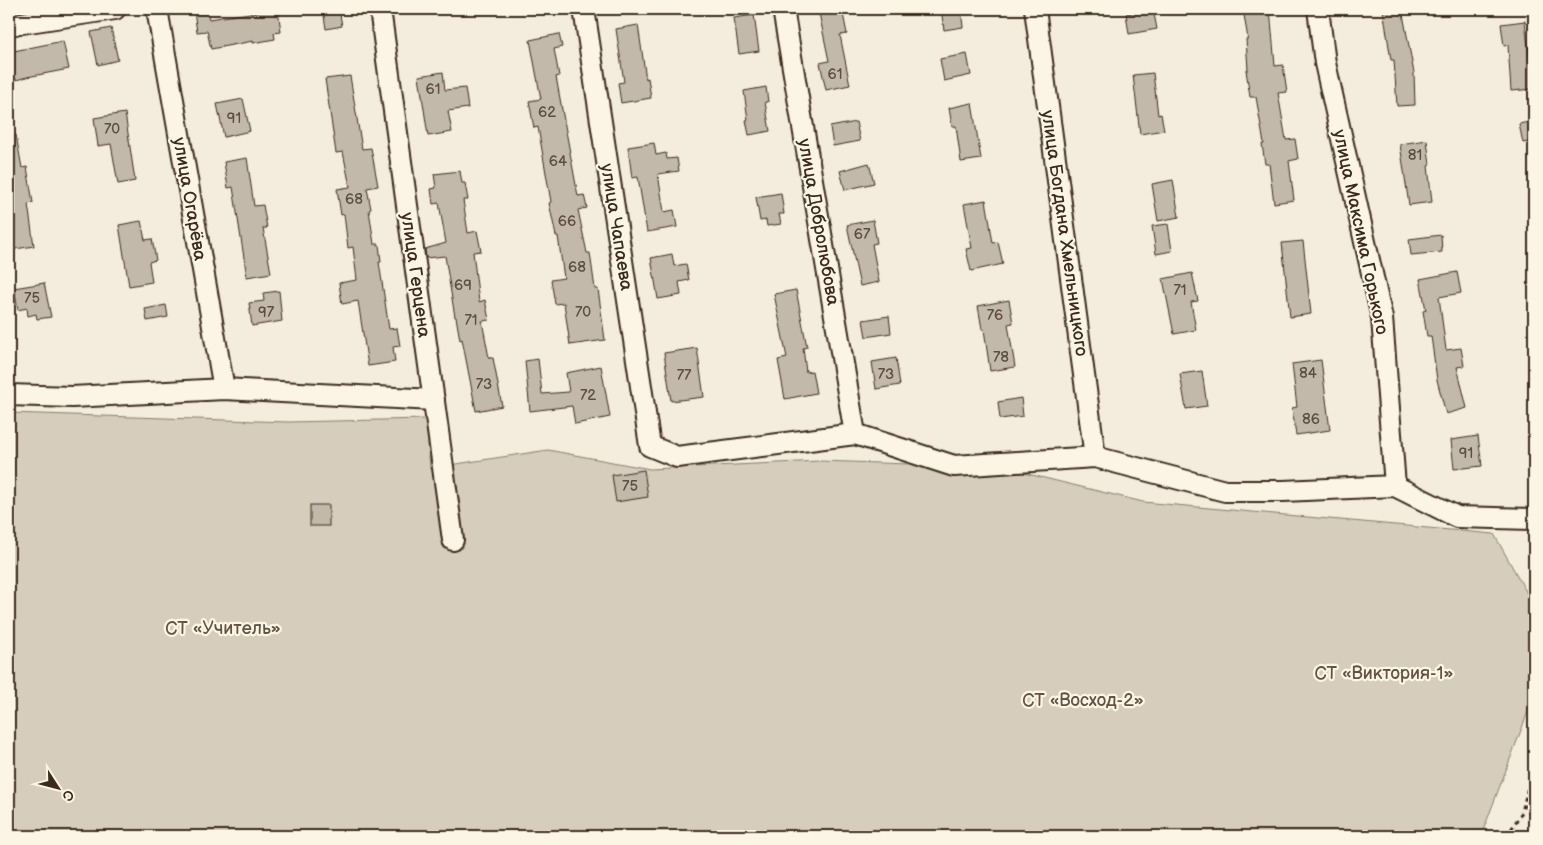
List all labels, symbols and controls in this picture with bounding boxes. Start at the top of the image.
house number: 61 [828,65,842,84]
house number: 61 [426,80,440,99]
house number: 62 [538,103,556,122]
house number: 91 [227,109,241,128]
street label: улица Богдана Хмельницкого [1037,109,1092,357]
house number: 70 [104,120,120,139]
street label: улица Максима Горького [1329,128,1393,336]
street label: улица Огарёва [168,136,211,263]
street label: улица Добролюбова [793,137,844,307]
house number: 81 [1408,146,1422,165]
house number: 64 [549,152,567,171]
street label: улица Чапаева [596,162,637,292]
house number: 68 [345,190,363,209]
street label: улица Герцена [396,211,435,339]
house number: 66 [558,212,576,231]
house number: 67 [854,225,871,244]
house number: 68 [568,258,586,277]
house number: 69 [454,276,472,295]
house number: 71 [1173,281,1187,300]
house number: 75 [24,289,40,308]
house number: 97 [258,303,275,322]
house number: 70 [575,303,591,322]
house number: 76 [987,306,1003,325]
house number: 71 [464,311,478,330]
house number: 78 [993,348,1009,367]
house number: 84 [1299,364,1317,383]
house number: 73 [878,365,894,384]
house number: 77 [677,366,692,385]
house number: 73 [476,375,492,394]
house number: 72 [580,386,596,405]
house number: 86 [1302,410,1320,429]
house number: 91 [1459,444,1473,463]
house number: 75 [622,477,638,496]
park label: СТ «Учитель» [165,618,281,639]
park label: СТ «Виктория-1» [1314,663,1454,684]
park label: СТ «Восход-2» [1022,690,1144,711]
north arrow [32,762,82,812]
text: С [58,786,78,804]

